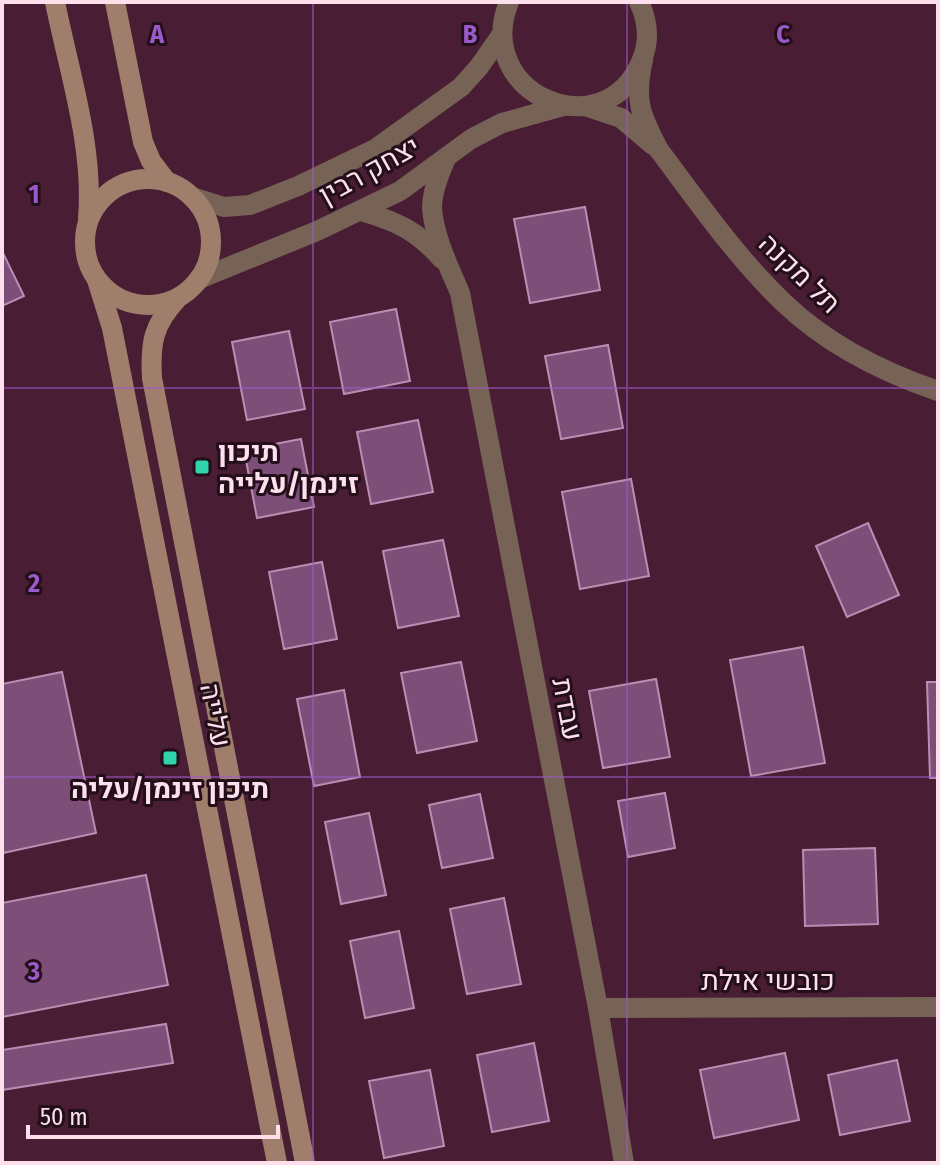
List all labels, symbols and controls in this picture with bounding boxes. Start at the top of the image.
text: A [149,19,165,50]
text: B [463,19,478,50]
text: C [776,19,790,50]
street label: יצחק רבין [313,129,425,211]
text: 1 [29,179,40,210]
street label: תל מקנה [752,227,847,320]
place label: תיכון זינמן/עלייה [218,435,359,500]
marker: תיכון זינמן/עלייה [193,458,211,476]
text: 2 [27,568,40,599]
street label: עבדת [545,675,590,743]
street label: עלייה [193,681,238,750]
marker: תיכון זינמן/עליה [161,749,179,767]
place label: תיכון זינמן/עליה [71,772,269,805]
text: 3 [27,956,40,987]
street label: כובשי אילת [701,964,835,997]
scale bar [28,1089,278,1139]
text: 50 m [40,1103,88,1131]

